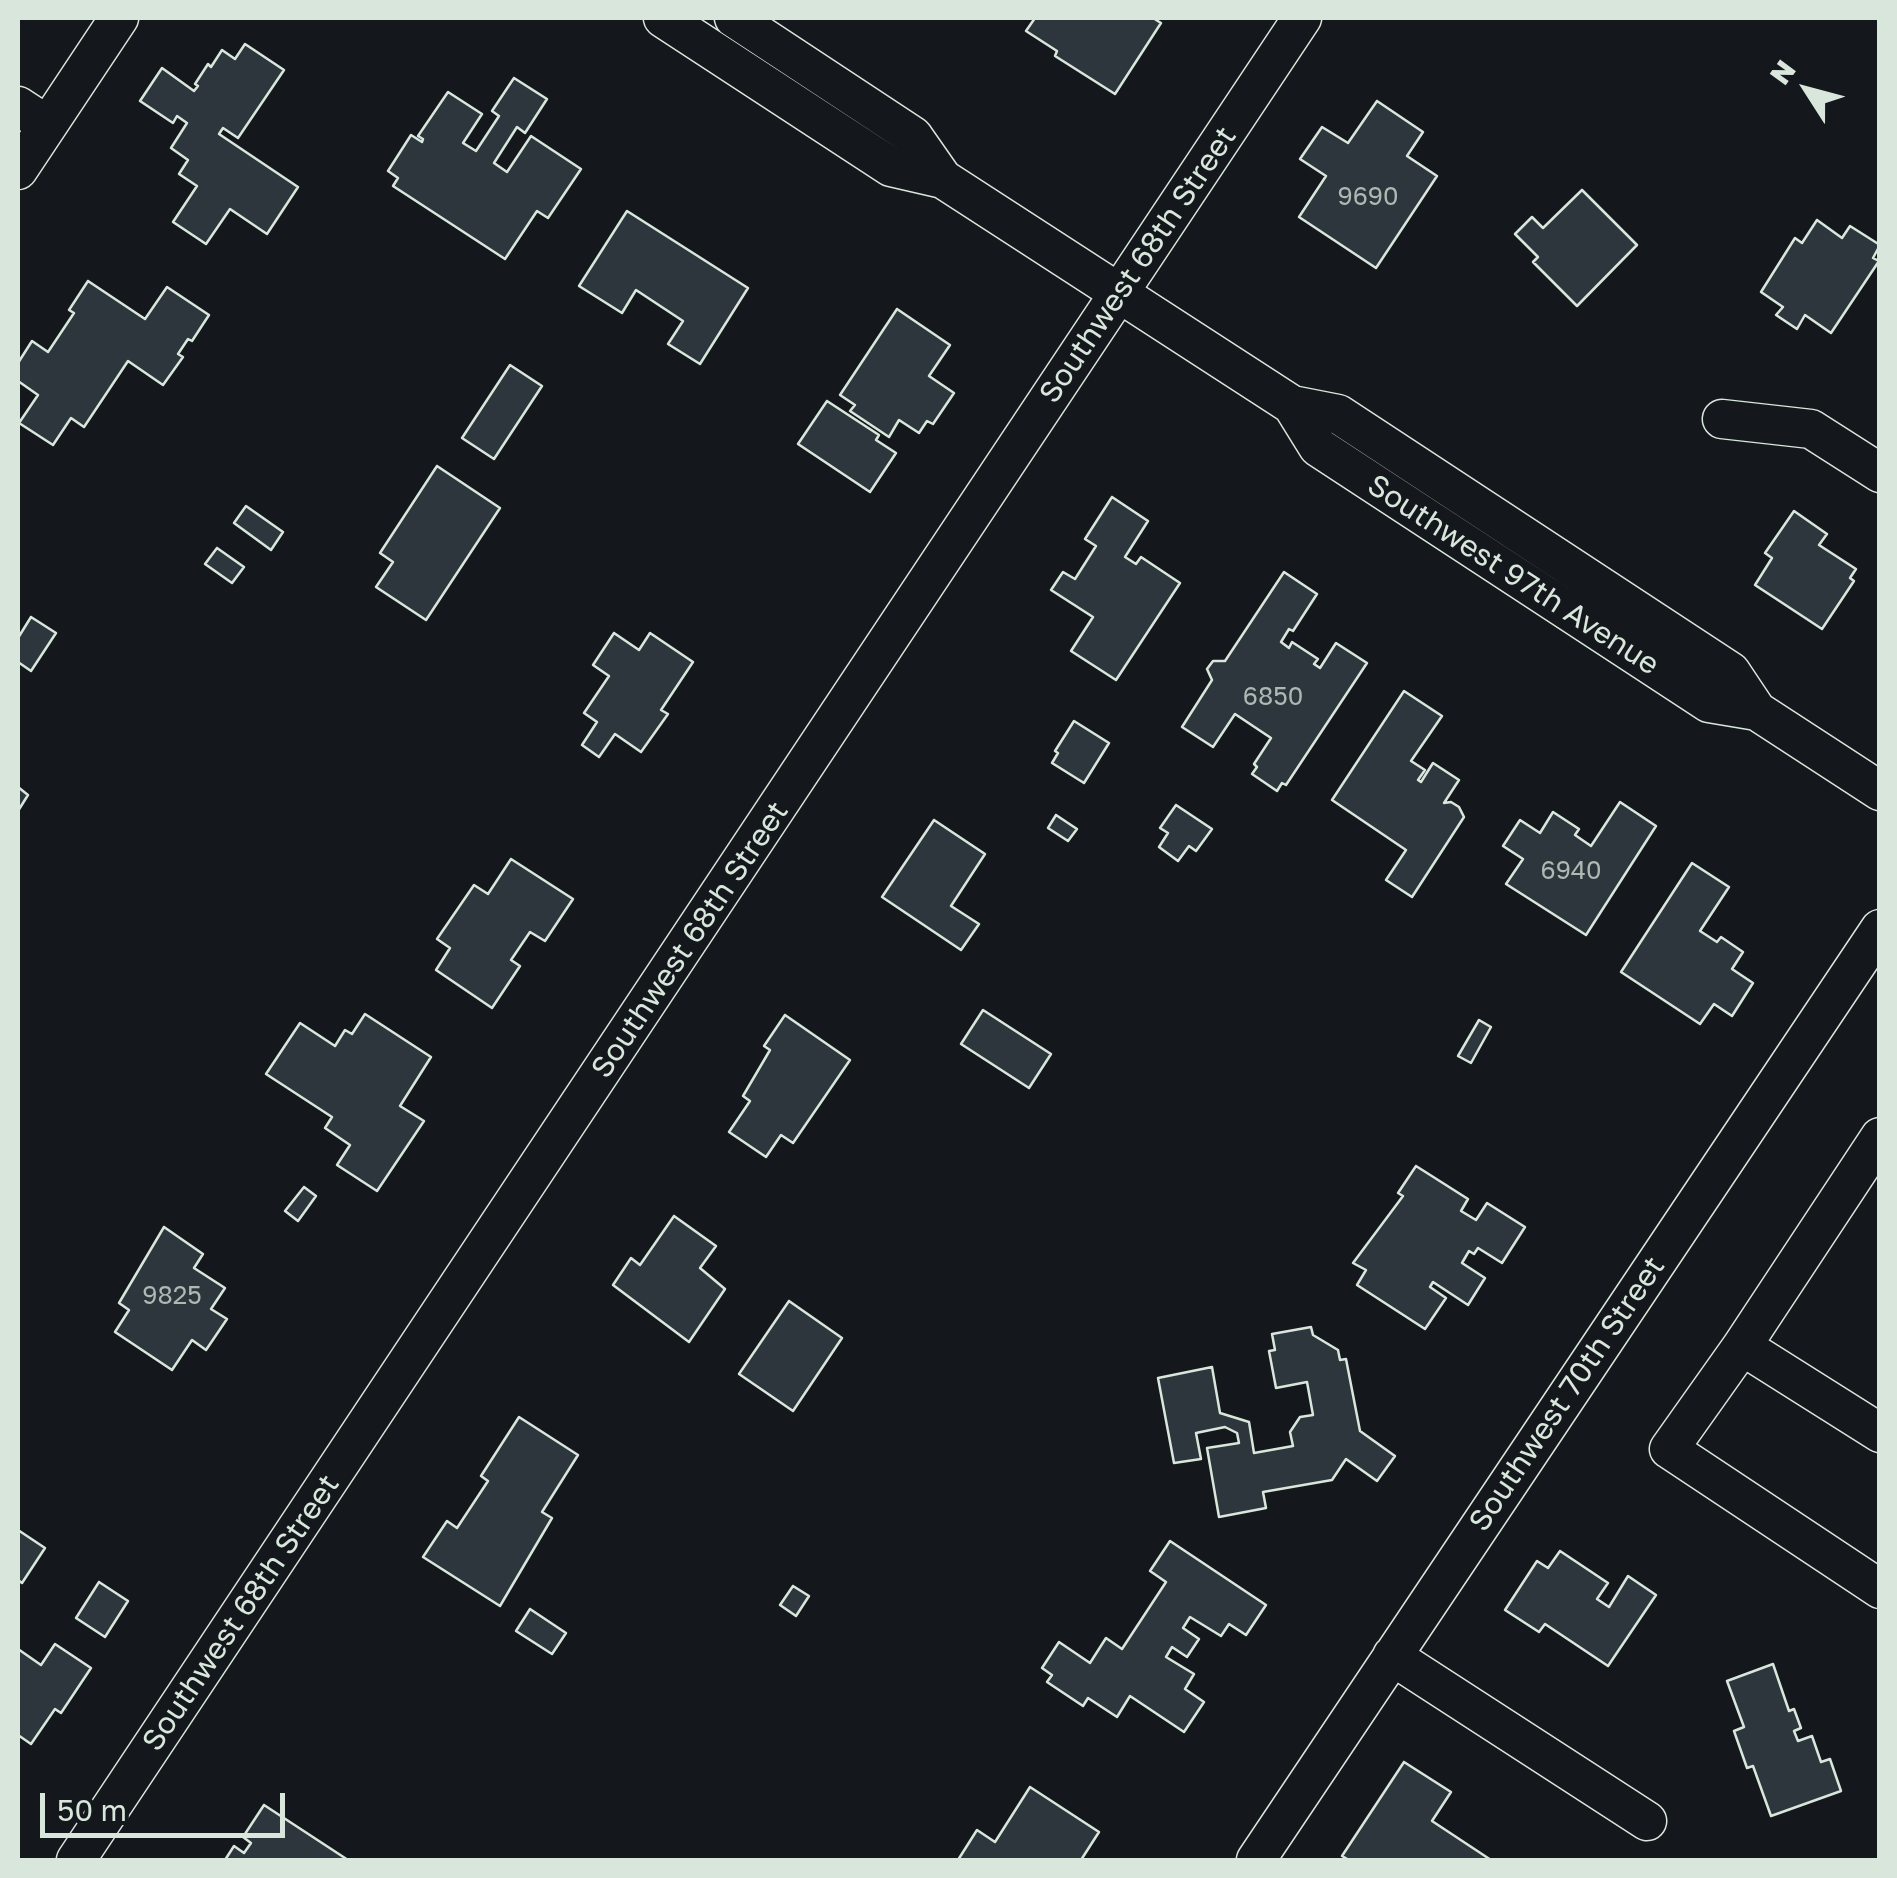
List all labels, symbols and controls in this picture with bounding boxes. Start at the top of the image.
north arrow [1757,40,1857,140]
text: N [1763,54,1802,90]
street label: Southwest 68th Street [1032,120,1244,410]
house number: 9690 [1338,182,1398,212]
street label: Southwest 97th Avenue [1361,467,1665,683]
house number: 6850 [1243,682,1303,712]
street label: Southwest 68th Street [584,795,796,1085]
house number: 6940 [1541,856,1601,886]
street label: Southwest 70th Street [1462,1250,1672,1538]
house number: 9825 [142,1281,202,1311]
street label: Southwest 68th Street [135,1468,347,1758]
scale bar [45,1773,290,1835]
text: 50 m [57,1792,127,1828]

